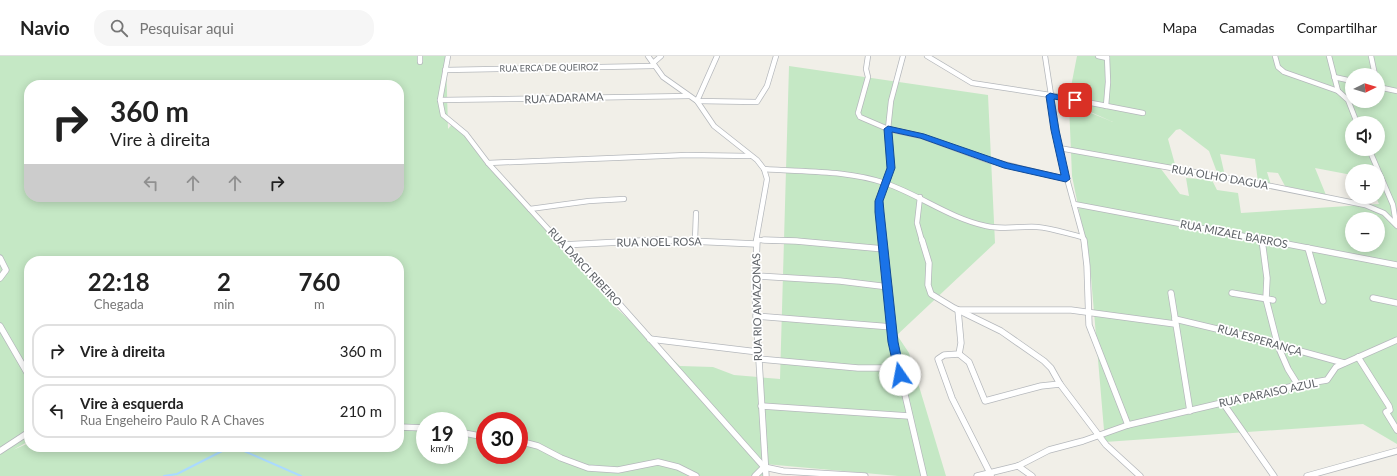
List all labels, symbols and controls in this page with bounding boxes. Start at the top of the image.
search box [94,10,374,46]
text: Navio [20,16,70,39]
icon: search [108,17,130,39]
text: Pesquisar aqui [140,19,234,37]
text: Mapa [1162,19,1197,36]
text: Camadas [1219,19,1275,36]
text: Compartilhar [1297,19,1377,36]
street label: RUA ERCA DE QUEIROZ [499,61,599,74]
north arrow [1345,68,1385,108]
map controls [1345,68,1385,252]
pin [1058,83,1092,117]
icon: arrive [1064,89,1086,111]
street label: RUA ADARAMA [524,90,604,105]
text: 360 m [110,94,189,128]
icon: right [44,96,96,148]
button: sound [1345,116,1385,156]
text: Vire à direita [110,128,210,150]
street label: RUA OLHO DAGUA [1171,162,1270,192]
button: + [1345,164,1385,204]
icon: left [140,172,162,194]
icon: ahead [182,172,204,194]
icon: ahead [224,172,246,194]
icon: right [266,172,288,194]
button: − [1345,212,1385,252]
street label: RUA MIZAEL BARROS [1179,217,1289,250]
street label: RUA DARCI RIBEIRO [546,225,625,309]
street label: RUA NOEL ROSA [616,234,702,249]
street label: RUA RIO AMAZONAS [749,253,764,361]
text: 22:18 [88,267,150,296]
text: 2 [217,267,231,296]
text: 760 [298,267,340,296]
text: Chegada [94,296,144,312]
text: min [214,296,235,312]
text: m [314,296,325,312]
street label: RUA ESPERANÇA [1216,321,1304,358]
icon: right [46,340,68,362]
text: Vire à direita [80,342,165,360]
text: 360 m [340,342,382,360]
position arrow [879,354,921,396]
street label: RUA PARAISO AZUL [1217,376,1319,409]
text: Vire à esquerda [80,394,184,412]
icon: left [46,400,68,422]
text: 210 m [340,402,382,420]
text: Rua Engeheiro Paulo R A Chaves [80,412,265,428]
speed limit sign: 30 [476,412,528,464]
text: 19 [430,421,454,445]
text: km/h [430,442,454,454]

